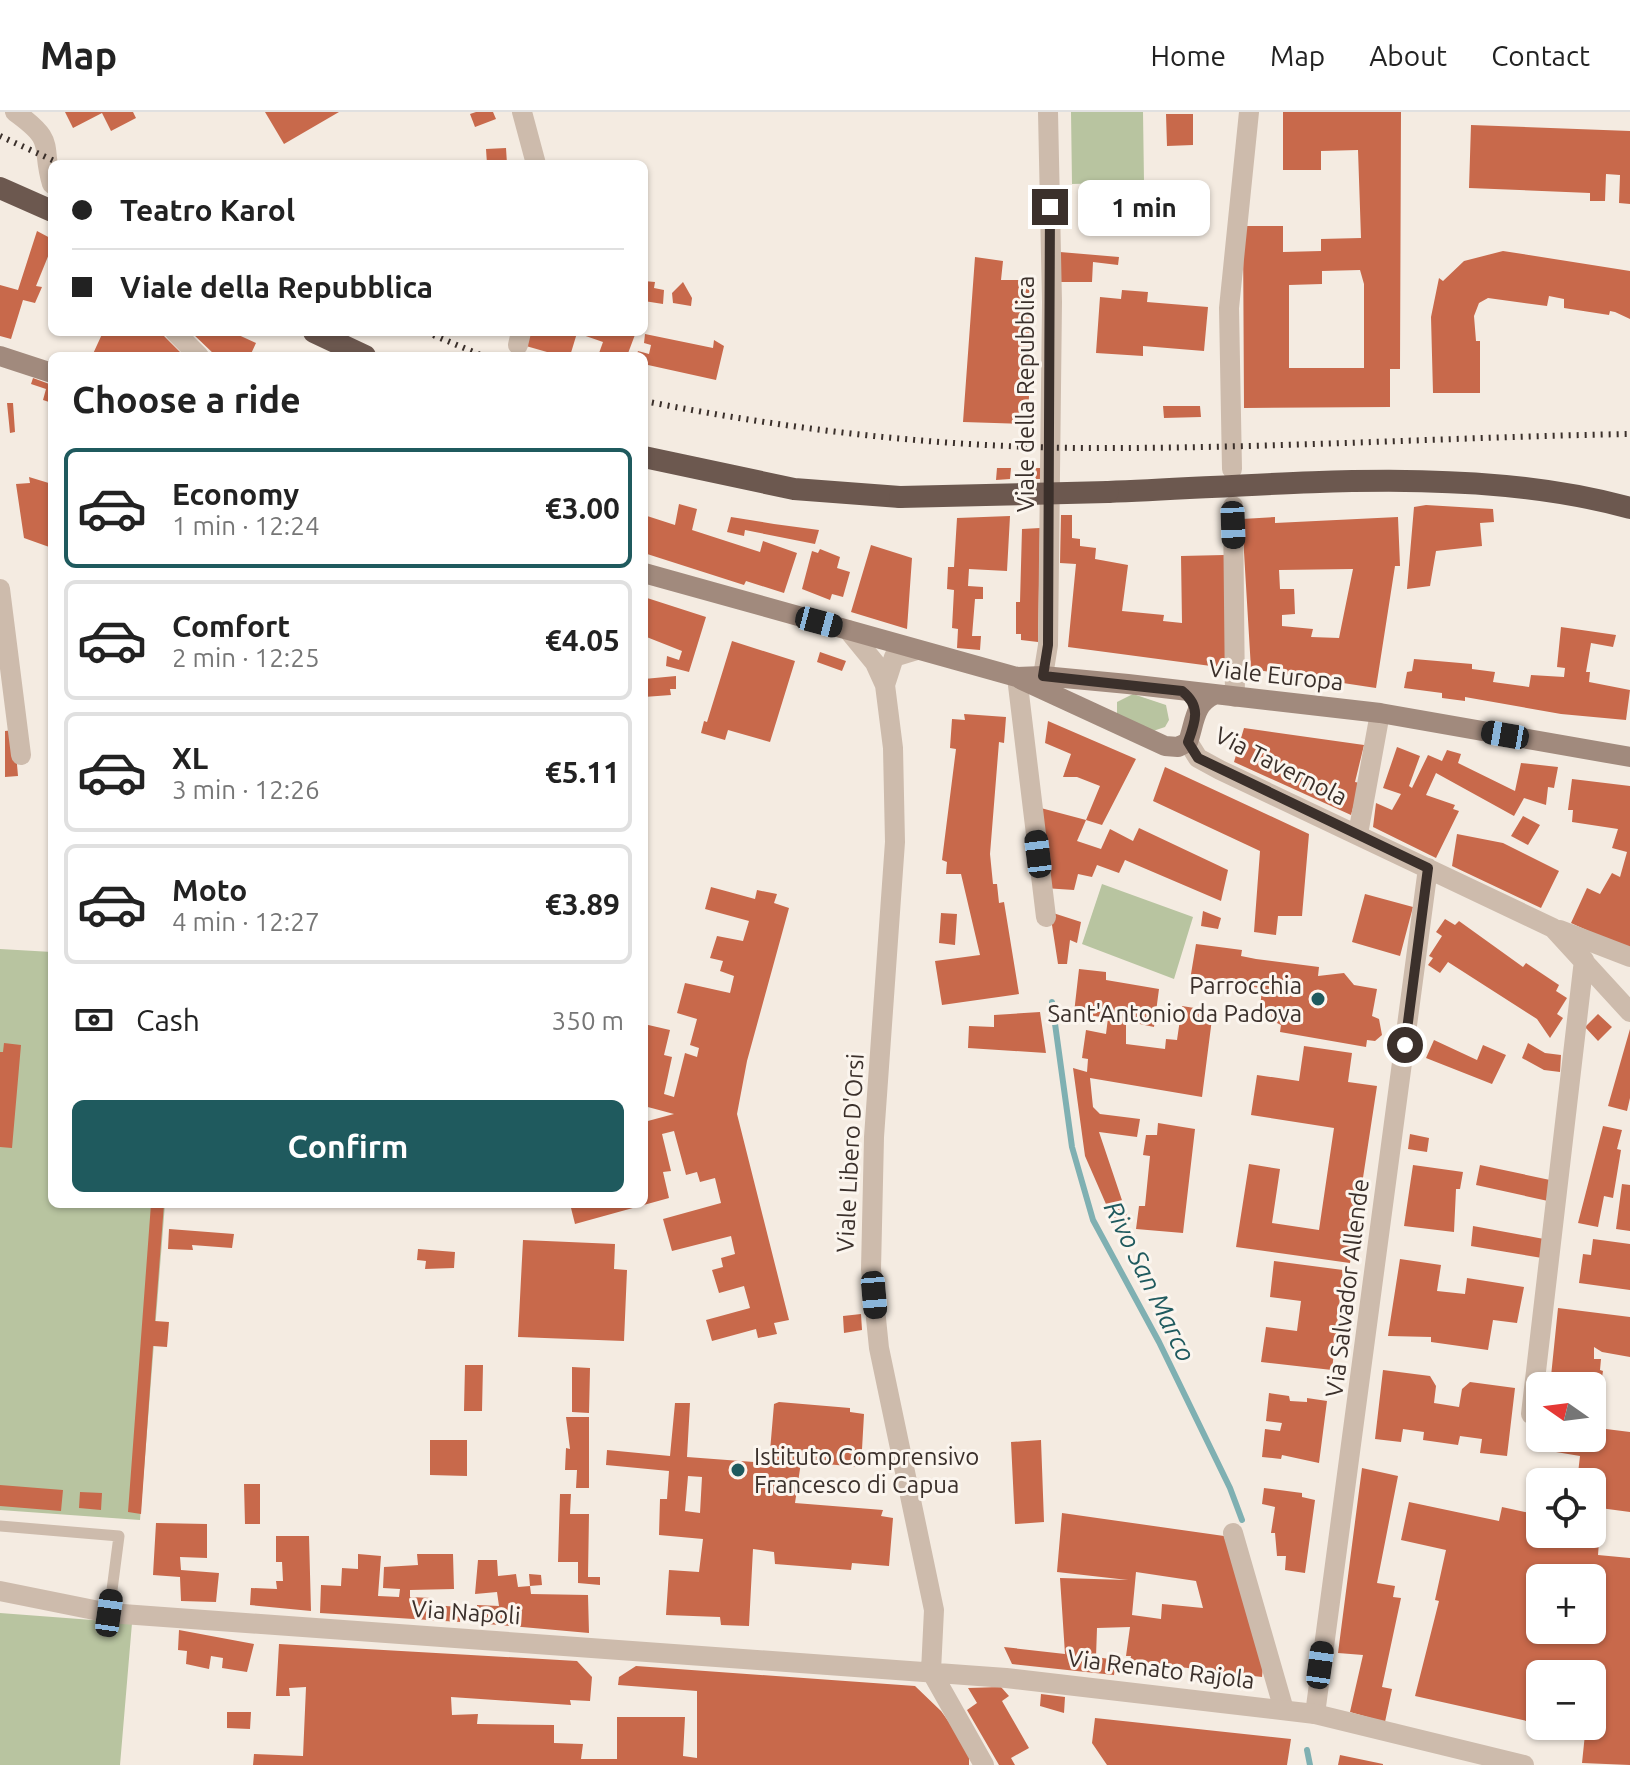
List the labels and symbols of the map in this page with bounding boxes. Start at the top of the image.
callout: 1 min [1078,179,1210,235]
route end [1032,189,1068,225]
street label: Viale della Repubblica [1012,276,1039,512]
car [1220,501,1246,549]
car [793,604,845,640]
street label: Viale Europa [1207,654,1345,696]
car [1479,719,1531,751]
street label: Via Tavernola [1210,721,1352,811]
car [1023,829,1053,879]
place label: Parrocchia Sant'Antonio da Padova [1048,972,1302,1027]
marker: Parrocchia Sant'Antonio da Padova [1309,990,1327,1008]
route start [1387,1027,1423,1063]
street label: Viale Libero D'Orsi [831,1053,869,1253]
street label: Via Salvador Allende [1320,1177,1374,1399]
water label: Rivo San Marco [1099,1196,1201,1366]
car [860,1270,888,1320]
north arrow [1526,1372,1606,1452]
place label: Istituto Comprensivo Francesco di Capua [754,1443,979,1498]
marker: Istituto Comprensivo Francesco di Capua [729,1461,747,1479]
car [94,1588,124,1638]
street label: Via Napoli [411,1595,521,1629]
car [1305,1640,1335,1690]
street label: Via Renato Rajola [1066,1644,1256,1694]

